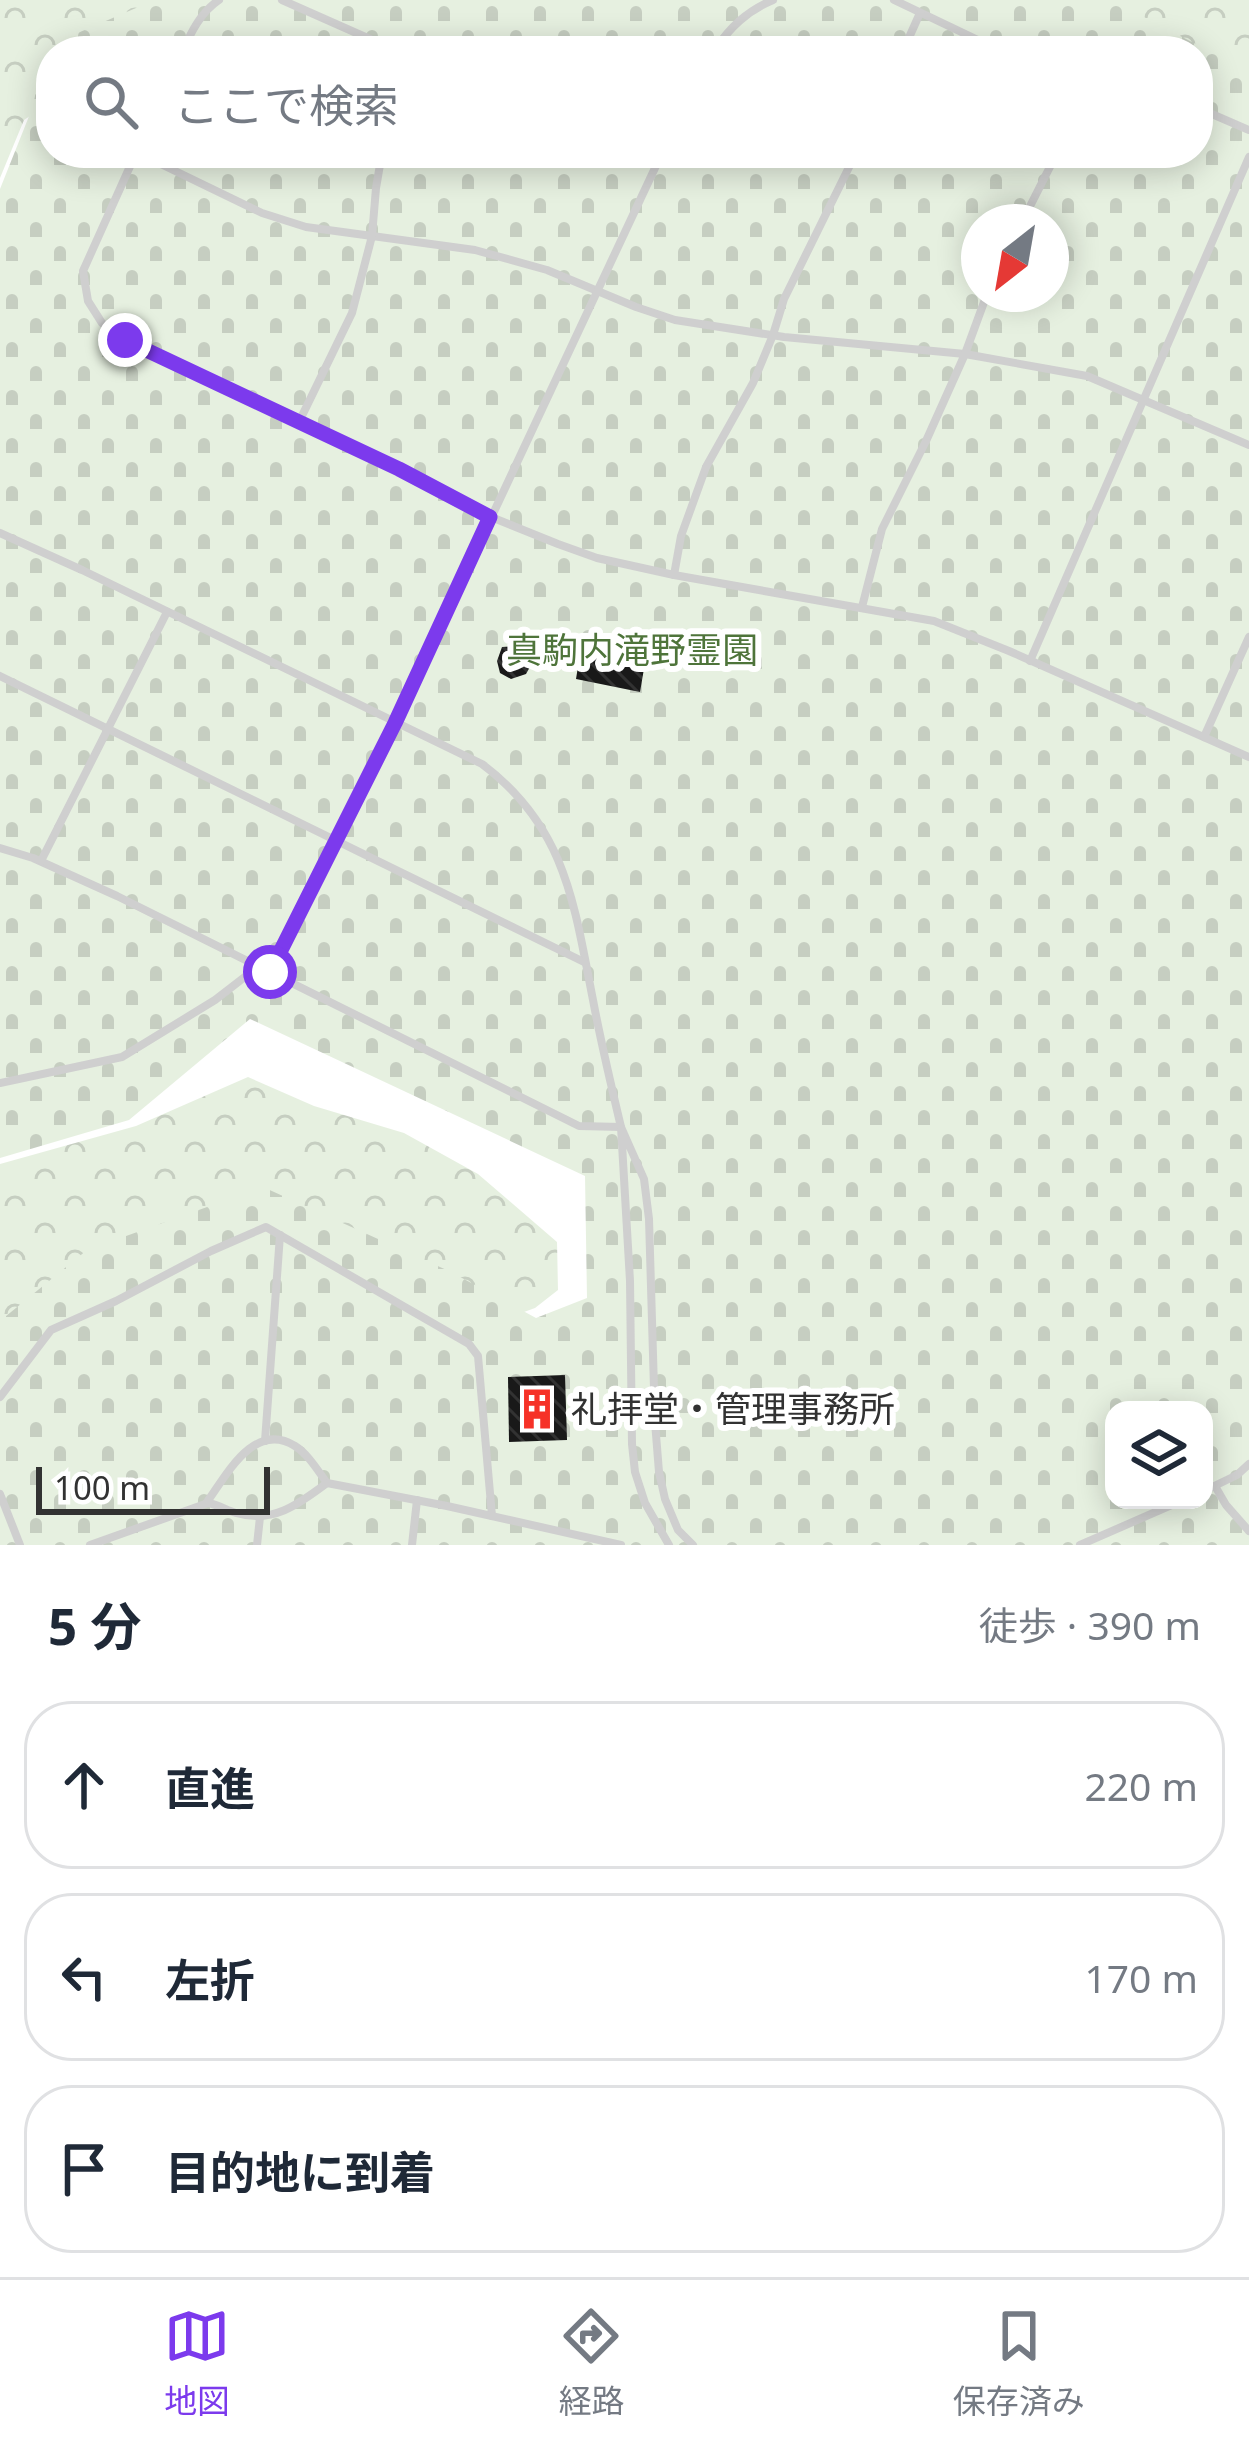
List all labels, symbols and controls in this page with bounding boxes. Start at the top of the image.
search box [36,36,1213,168]
icon: search [78,69,144,135]
text: ここで検索 [174,74,399,135]
north arrow [961,204,1069,312]
route end [98,313,152,367]
park label: 真駒内滝野霊園 [506,625,758,674]
route start [243,945,297,999]
place label: 礼拝堂・管理事務所 [571,1384,895,1433]
building icon: 礼拝堂・管理事務所 [514,1386,560,1432]
map controls [1105,1401,1213,1509]
button: layers [1105,1401,1213,1509]
scale bar [36,1461,270,1514]
text: 100 m [54,1465,150,1510]
text: 5 分 [48,1590,141,1660]
text: 徒歩 · 390 m [979,1598,1201,1651]
icon: ahead [51,1752,117,1818]
text: 直進 [165,1757,255,1818]
text: 220 m [1084,1759,1198,1812]
icon: left [51,1944,117,2010]
text: 左折 [165,1949,255,2010]
text: 170 m [1084,1951,1198,2004]
icon: arrive [51,2136,117,2202]
text: 目的地に到着 [165,2141,435,2202]
tab: 地図 [164,2303,230,2423]
tab: 経路 [558,2303,624,2423]
tab: 保存済み [953,2303,1085,2423]

